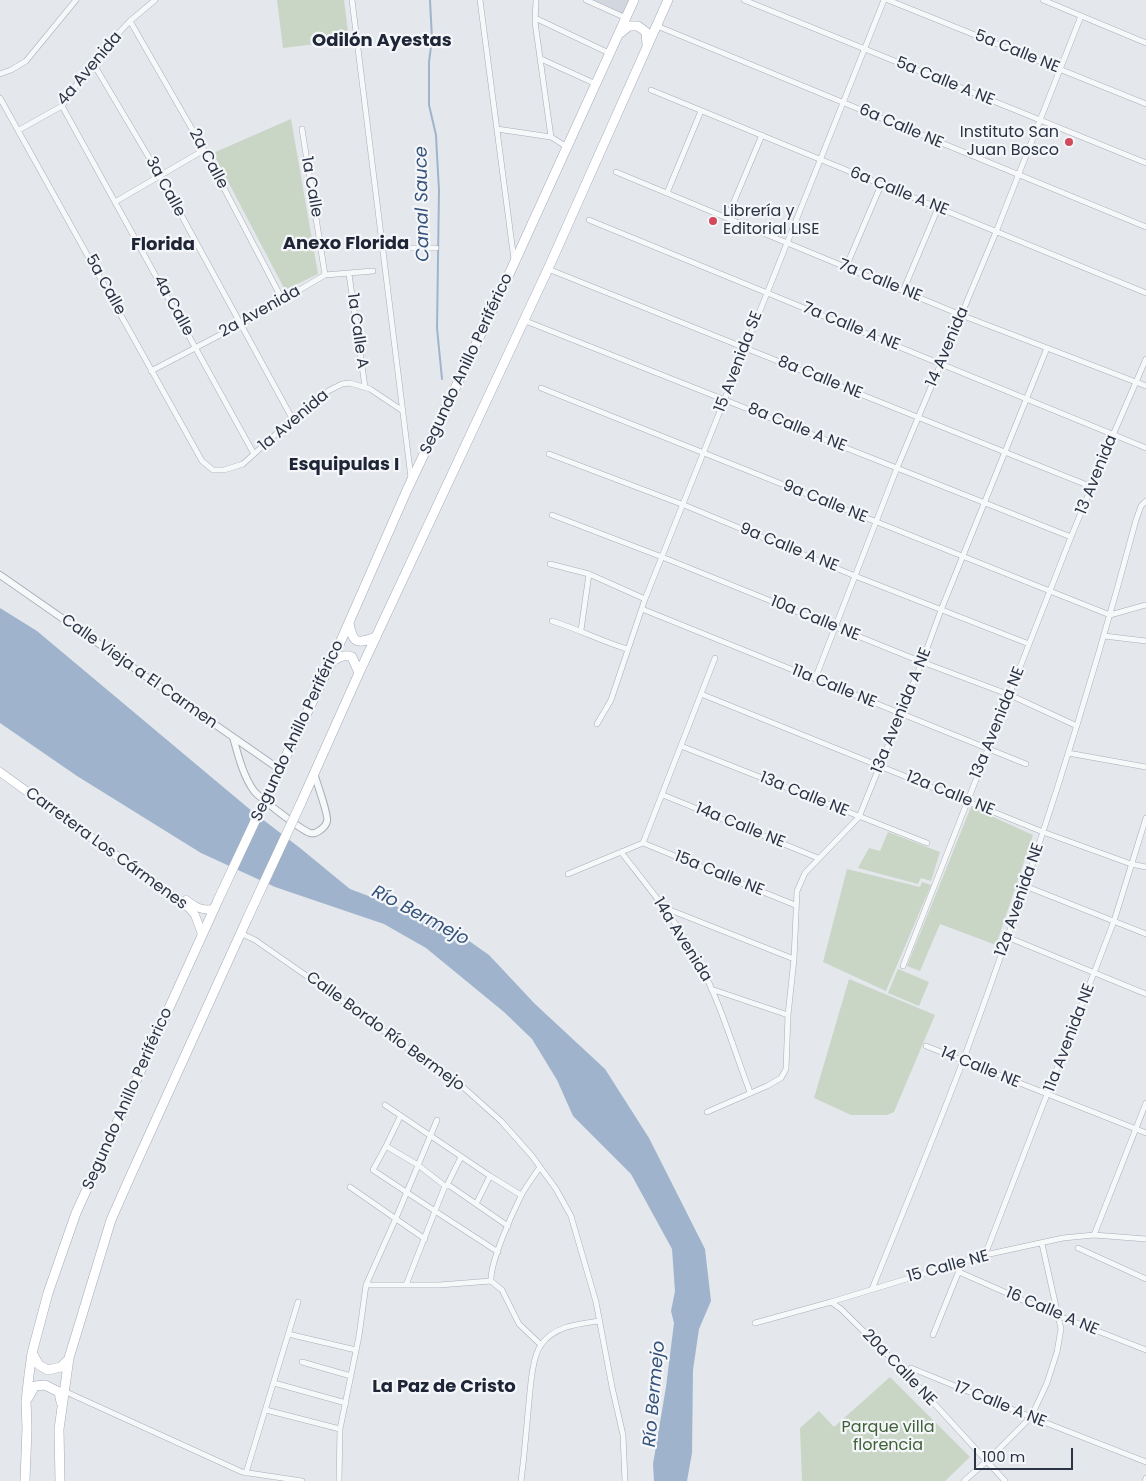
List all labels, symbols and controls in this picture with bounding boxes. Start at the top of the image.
street label: 5a Calle NE [972,26,1062,78]
street label: 4a Avenida [54,28,126,110]
district label: Odilón Ayestas [312,30,452,52]
street label: 5a Calle A NE [893,53,997,111]
street label: 6a Calle NE [856,101,946,153]
place label: Instituto San Juan Bosco [960,123,1059,161]
street label: 2a Calle [184,126,232,192]
marker: Instituto San Juan Bosco [1063,136,1075,148]
water label: Canal Sauce [411,146,435,262]
street label: 3a Calle [141,154,189,220]
street label: 1a Calle [296,155,326,219]
street label: 6a Calle A NE [847,163,951,221]
place label: Librería y Editorial LISE [723,202,819,240]
marker: Librería y Editorial LISE [707,215,719,227]
district label: Anexo Florida [283,233,409,255]
district label: Florida [131,234,195,256]
street label: 5a Calle [81,251,129,319]
street label: 7a Calle NE [835,256,925,306]
street label: Segundo Anillo Periférico [417,270,517,458]
street label: 4a Calle [149,272,197,340]
street label: 2a Avenida [216,282,304,342]
street label: 1a Calle A [342,292,372,370]
street label: 7a Calle A NE [799,299,903,355]
street label: 14 Avenida [923,304,973,390]
street label: 15 Avenida SE [711,309,767,415]
street label: 8a Calle NE [775,352,865,404]
street label: 1a Avenida [255,386,333,456]
street label: 8a Calle A NE [745,399,849,457]
street label: 13 Avenida [1072,432,1122,518]
district label: Esquipulas I [289,454,399,476]
street label: 9a Calle NE [780,476,870,528]
street label: 9a Calle A NE [737,519,841,577]
street label: 10a Calle NE [767,592,863,646]
street label: Calle Vieja a El Carmen [57,611,221,733]
street label: Segundo Anillo Periférico [248,637,348,825]
street label: 13a Avenida A NE [868,645,936,777]
street label: 11a Calle NE [789,661,879,713]
street label: 13a Avenida NE [967,664,1029,782]
street label: 12a Calle NE [903,767,997,821]
street label: 13a Calle NE [757,768,851,822]
street label: Carretera Los Cármenes [21,784,191,914]
street label: 14a Calle NE [692,799,788,853]
street label: 12a Avenida NE [992,841,1048,959]
street label: 15a Calle NE [671,847,767,901]
water label: Río Bermejo [368,881,472,951]
street label: 14a Avenida [648,894,716,986]
street label: Calle Bordo Río Bermejo [302,968,468,1096]
street label: 11a Avenida NE [1041,981,1099,1095]
street label: Segundo Anillo Periférico [79,1005,177,1193]
street label: 14 Calle NE [937,1043,1023,1093]
street label: 15 Calle NE [905,1247,991,1287]
street label: 16 Calle A NE [1003,1284,1101,1340]
street label: 20a Calle NE [858,1326,940,1410]
water label: Río Bermejo [640,1340,670,1448]
district label: La Paz de Cristo [372,1376,516,1398]
street label: 17 Calle A NE [951,1378,1049,1432]
park label: Parque villa florencia [842,1418,934,1456]
scale bar [976,1438,1075,1470]
text: 100 m [982,1446,1025,1467]

